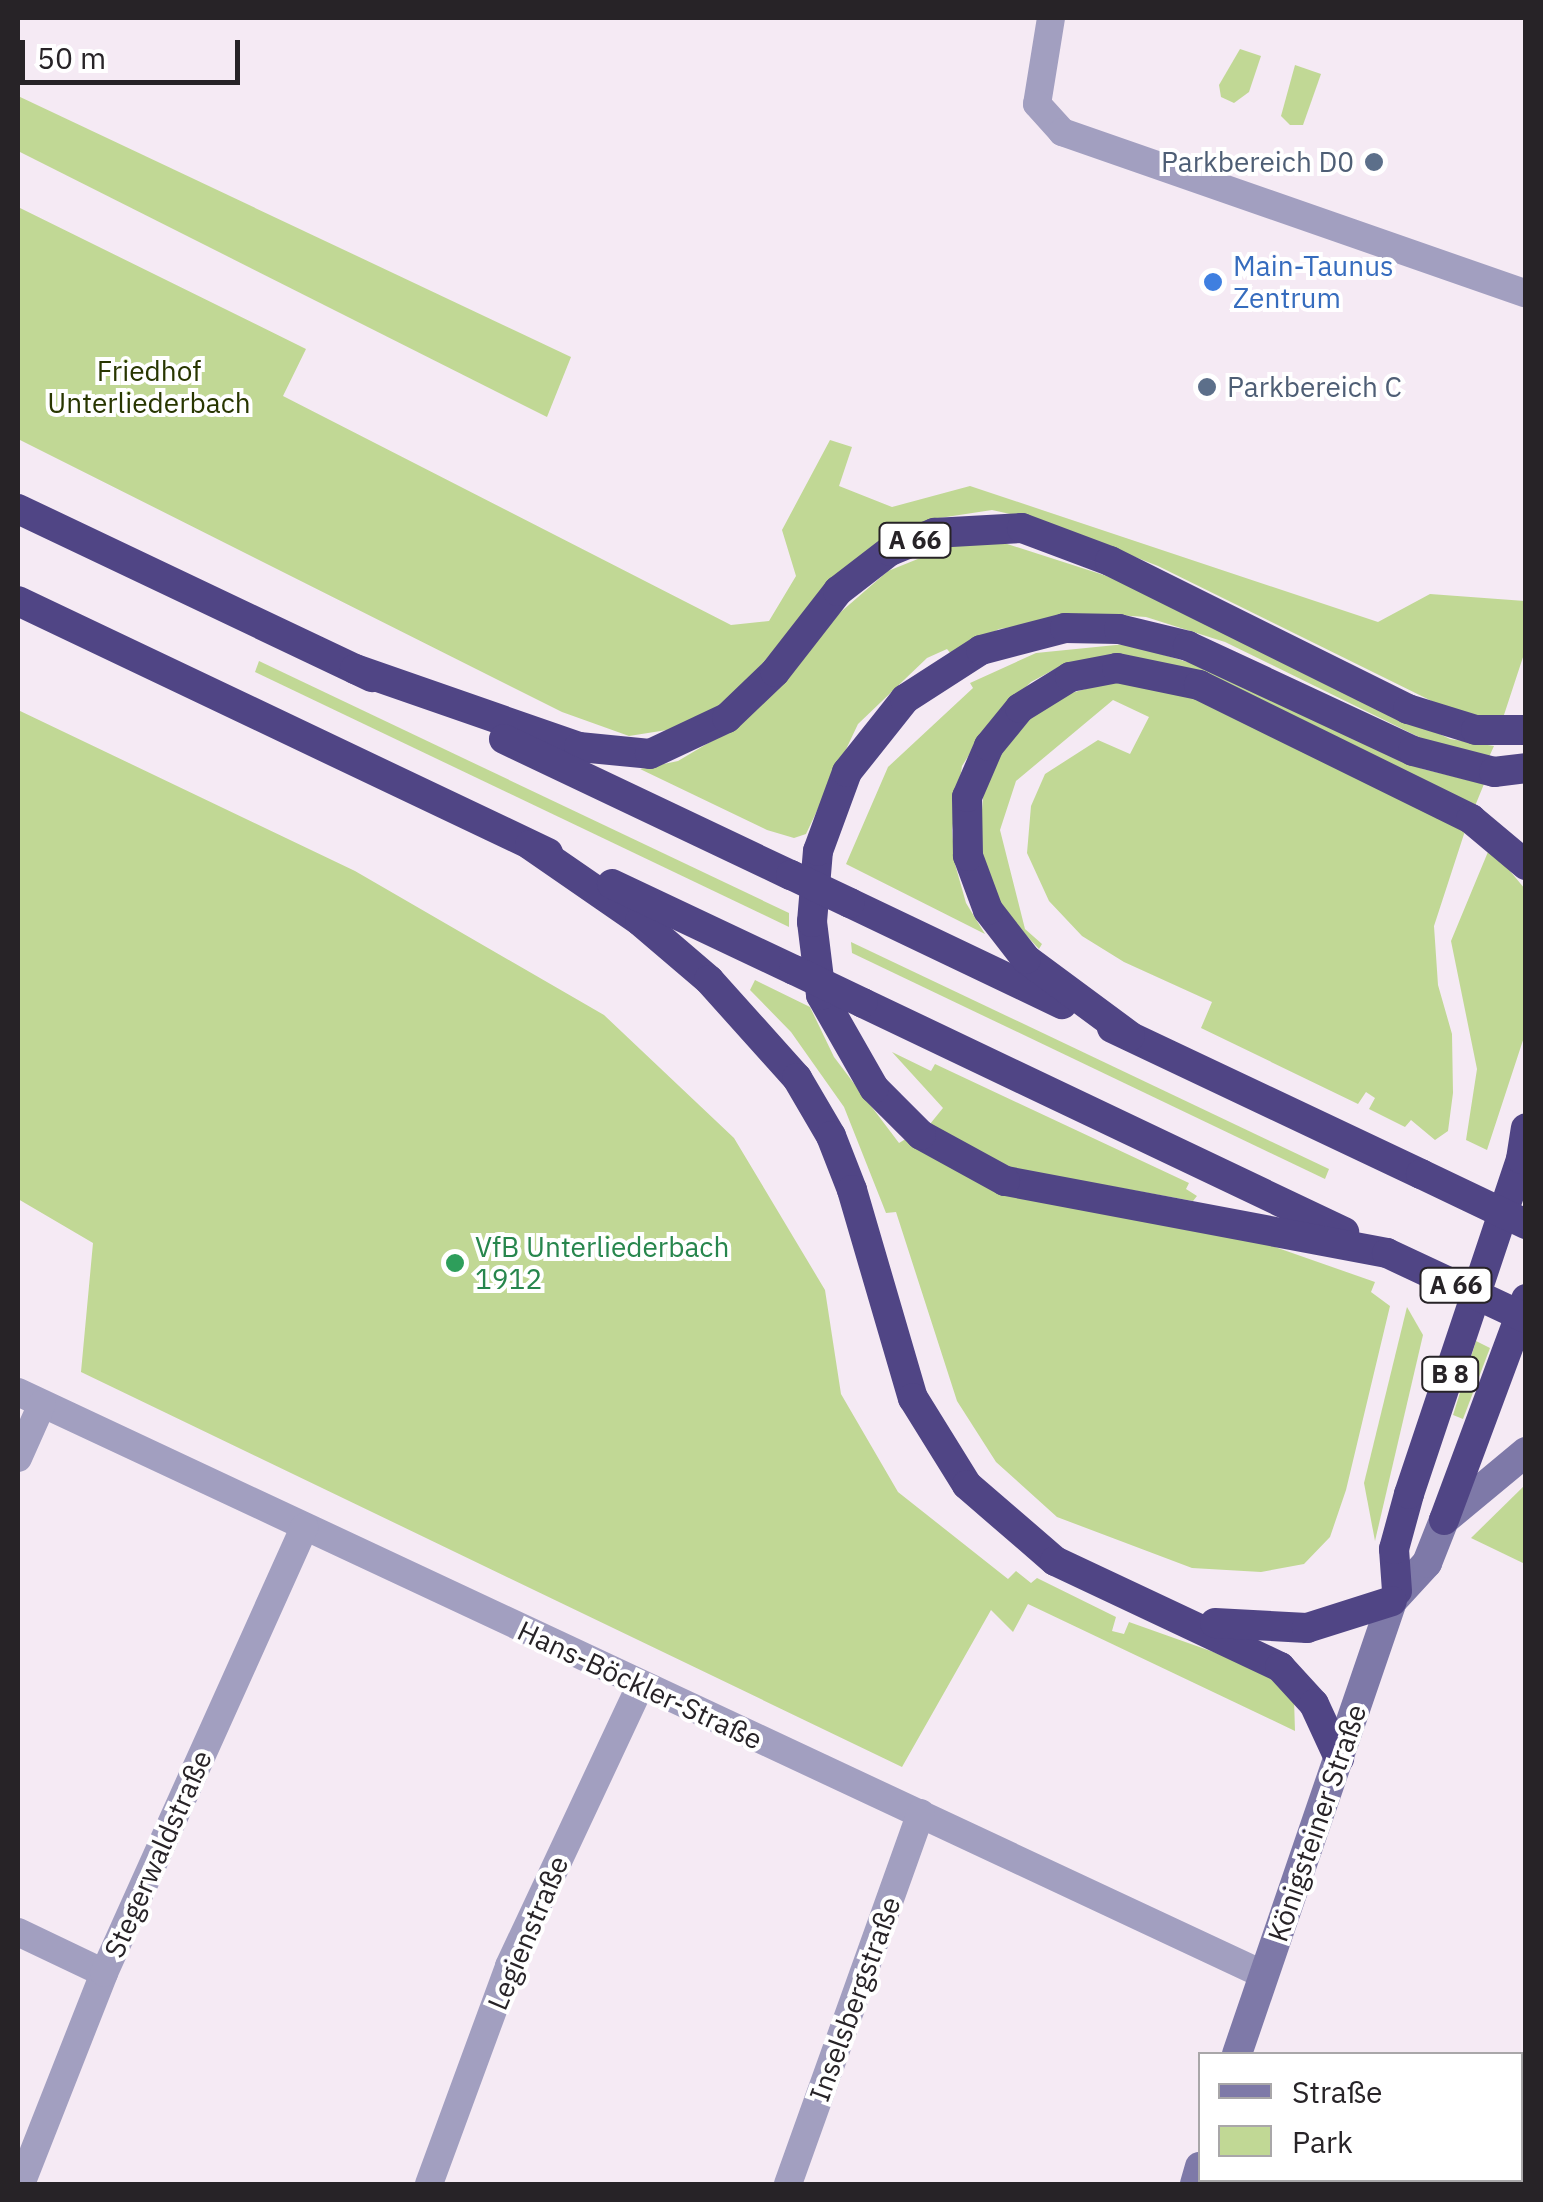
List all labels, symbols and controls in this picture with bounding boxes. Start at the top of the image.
scale bar [25,20,245,82]
text: 50 m [37,38,106,77]
place label: Parkbereich D0 [1161,145,1354,179]
marker: Parkbereich D0 [1363,151,1385,173]
place label: Main-Taunus Zentrum [1233,249,1394,315]
marker: Main-Taunus Zentrum [1202,271,1224,293]
park label: Friedhof Unterliederbach [47,354,251,420]
place label: Parkbereich C [1227,370,1402,404]
marker: Parkbereich C [1196,376,1218,398]
road number: A 66 [878,520,952,560]
place label: VfB Unterliederbach 1912 [475,1230,729,1296]
marker: VfB Unterliederbach 1912 [444,1252,466,1274]
road number: A 66 [1418,1265,1494,1305]
road number: B 8 [1420,1354,1480,1394]
street label: Hans-Böckler-Straße [512,1614,768,1756]
street label: Königsteiner Straße [1261,1700,1373,1946]
street label: Stegerwaldstraße [97,1745,219,1963]
street label: Legienstraße [481,1851,575,2015]
street label: Inselsbergstraße [802,1892,908,2106]
legend [1198,2052,1523,2182]
text: Straße [1292,2072,1383,2111]
text: Park [1292,2122,1353,2161]

